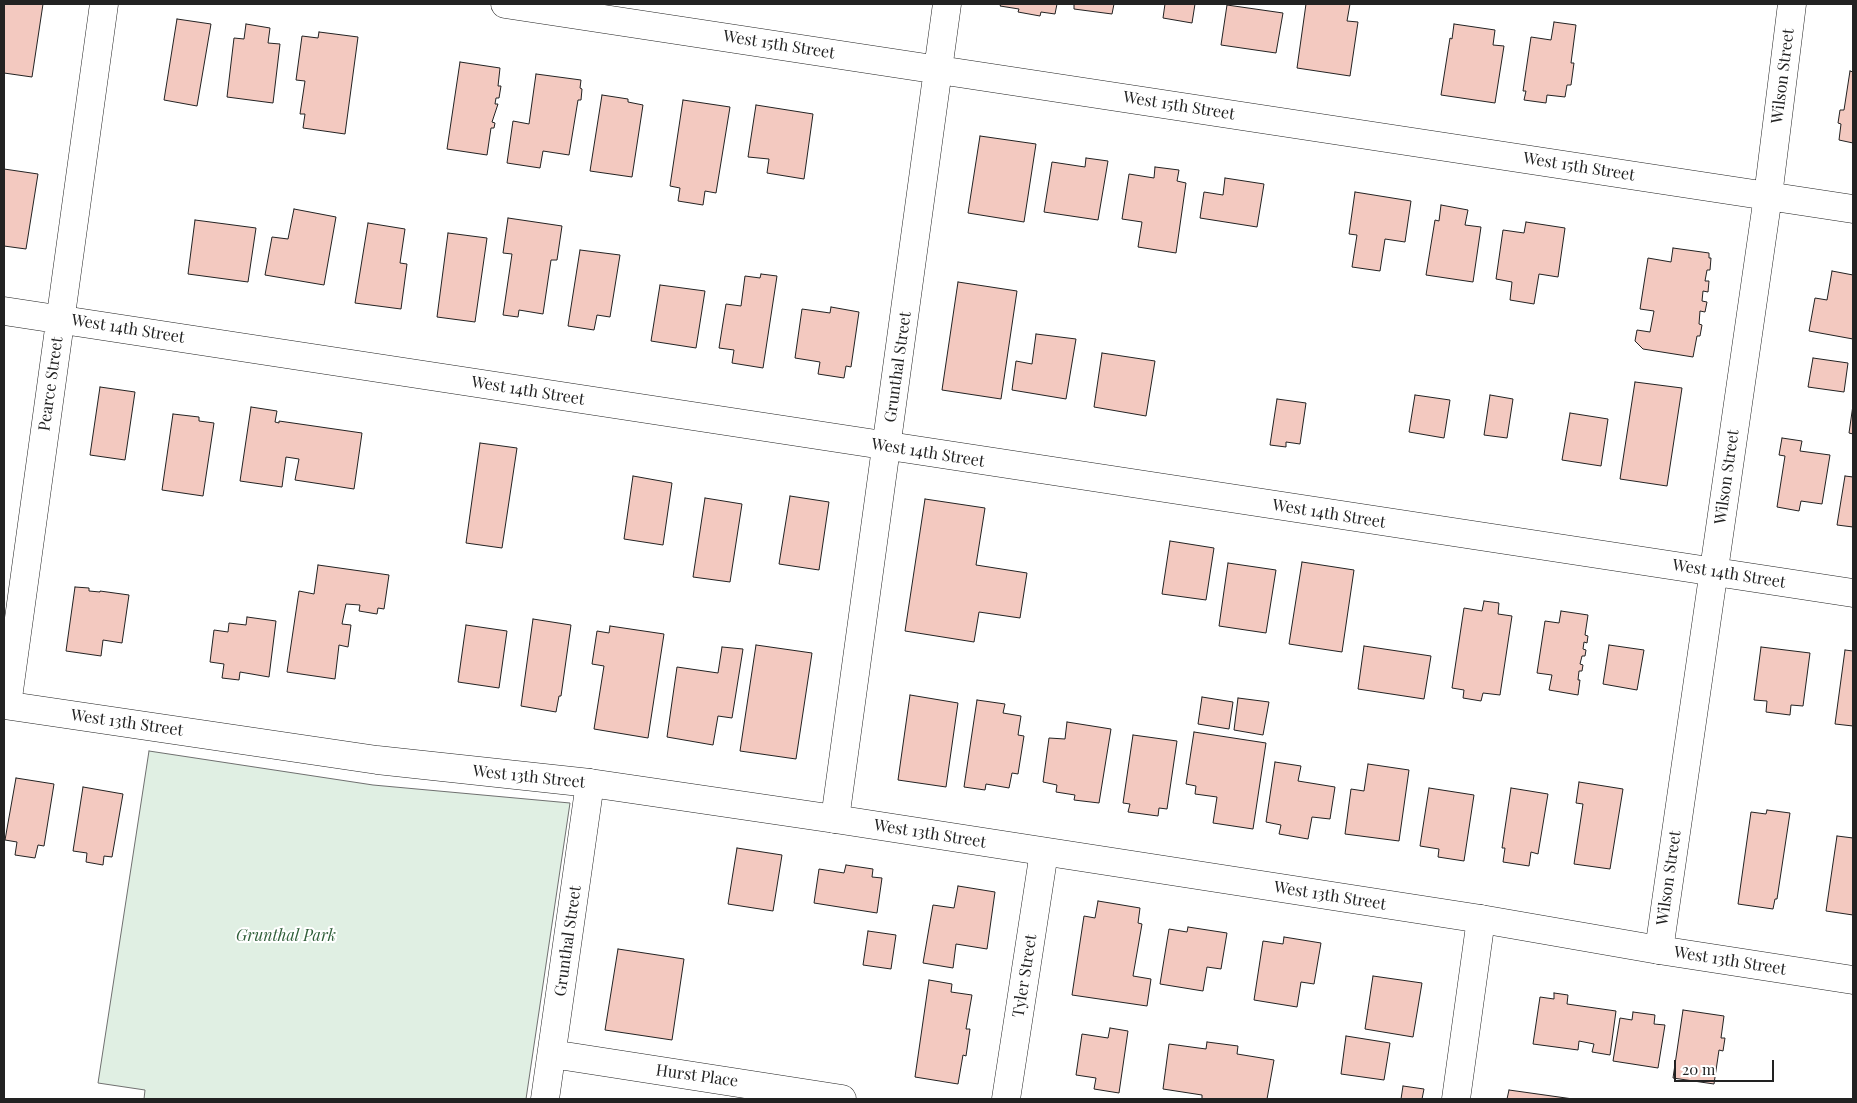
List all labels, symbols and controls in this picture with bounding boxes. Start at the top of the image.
street label: West 15th Street [722,27,836,63]
street label: Wilson Street [1768,27,1798,125]
street label: West 15th Street [1122,88,1236,124]
street label: West 15th Street [1522,149,1636,185]
street label: Grunthal Street [881,310,915,424]
street label: West 14th Street [70,311,186,347]
street label: Pearce Street [35,336,67,432]
street label: West 14th Street [470,373,586,409]
street label: Wilson Street [1711,428,1743,526]
street label: West 14th Street [870,435,986,471]
street label: West 14th Street [1271,496,1387,532]
street label: West 14th Street [1671,556,1787,592]
street label: West 13th Street [70,706,184,740]
street label: West 13th Street [472,762,586,792]
street label: West 13th Street [873,816,987,852]
street label: Wilson Street [1653,829,1685,927]
street label: West 13th Street [1273,878,1387,914]
street label: Grunthal Street [551,884,585,998]
park label: Grunthal Park [236,926,336,946]
street label: Tyler Street [1009,933,1041,1019]
street label: West 13th Street [1673,943,1787,979]
scale bar [1677,1050,1777,1082]
text: 20 m [1682,1059,1715,1079]
street label: Hurst Place [655,1061,739,1091]

